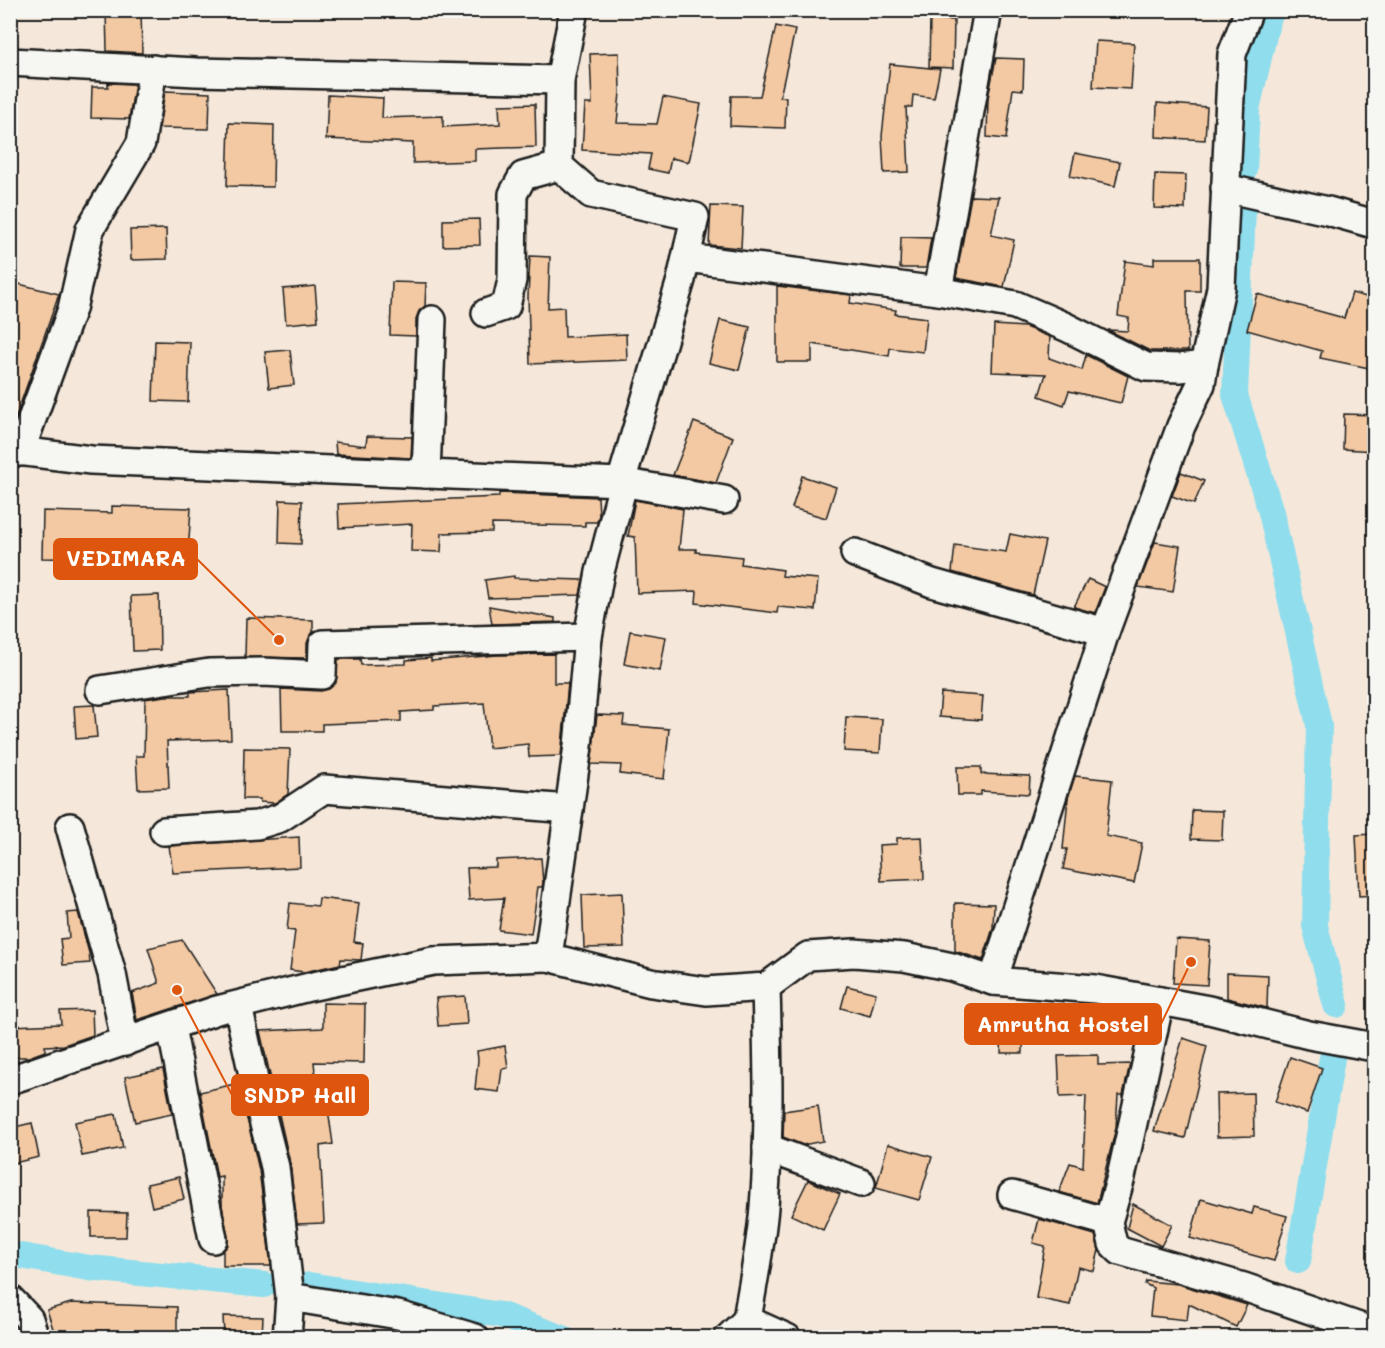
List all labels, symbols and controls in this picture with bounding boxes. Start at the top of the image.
callout: VEDIMARA [54,539,197,579]
text: VEDIMARA [66,543,186,572]
callout: Amrutha Hostel [965,1004,1161,1044]
text: Amrutha Hostel [977,1009,1149,1038]
callout: SNDP Hall [232,1075,368,1115]
text: SNDP Hall [244,1080,356,1109]

